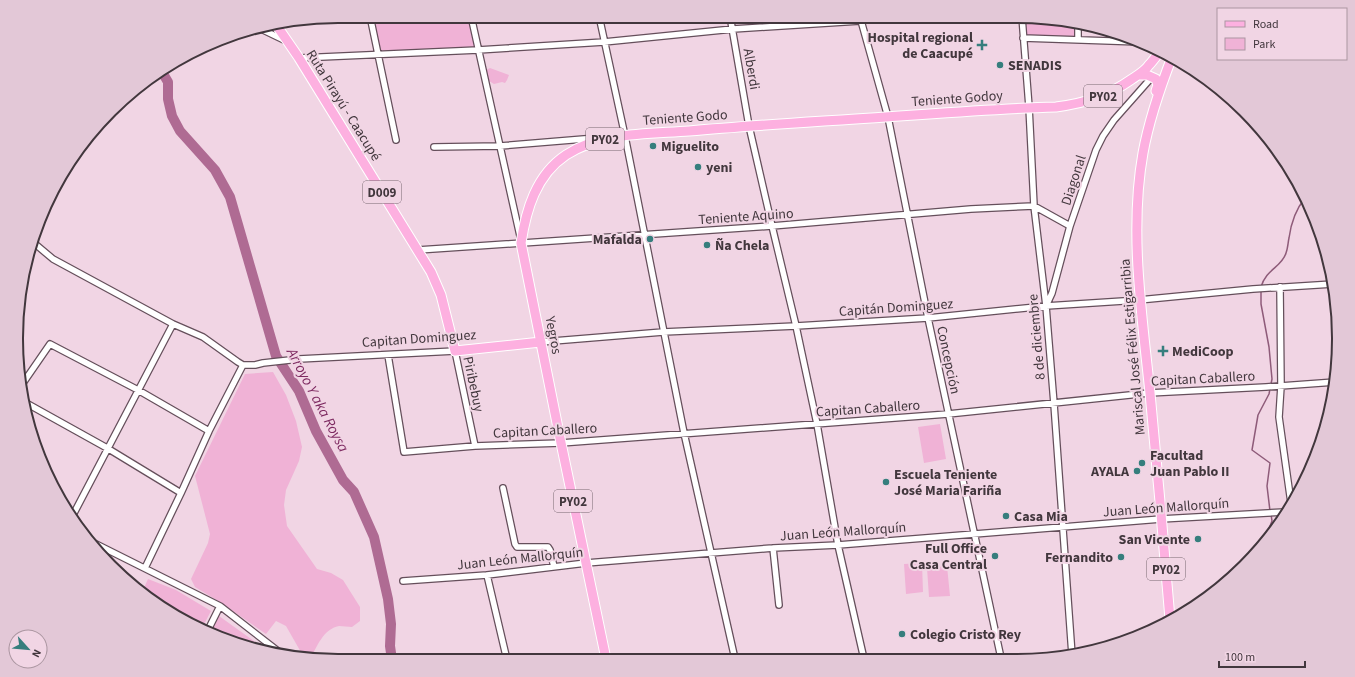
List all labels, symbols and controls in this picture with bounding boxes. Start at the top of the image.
legend [1217,8,1347,60]
text: Road [1253,16,1279,33]
place label: Hospital regional de Caacupé [867,28,973,64]
text: Park [1253,36,1275,53]
marker: Hospital regional de Caacupé [976,39,988,51]
street label: Ruta Pirayú - Caacupé [301,46,386,165]
street label: Alberdi [738,47,764,91]
place label: SENADIS [1008,56,1062,76]
marker: SENADIS [995,60,1005,70]
road number: PY02 [1084,85,1122,107]
street label: Teniente Godoy [911,86,1004,112]
street label: Teniente Godo [642,105,728,131]
road number: PY02 [586,128,624,150]
place label: Miguelito [661,137,719,157]
marker: Miguelito [648,141,658,151]
street label: Diagonal [1056,152,1092,208]
place label: yeni [706,158,732,178]
marker: yeni [693,162,703,172]
road number: D009 [363,181,401,203]
street label: Teniente Aquino [698,204,794,230]
place label: Mafalda [593,230,642,250]
marker: Mafalda [645,234,655,244]
place label: Ña Chela [715,236,769,256]
marker: Ña Chela [702,240,712,250]
street label: Mariscal José Félix Estigarribia [1115,258,1151,436]
street label: 8 de diciembre [1023,293,1051,381]
street label: Capitán Dominguez [838,294,954,322]
street label: Yegros [539,314,566,356]
street label: Concepción [931,324,965,396]
street label: Capitan Dominguez [361,325,477,353]
place label: MediCoop [1172,342,1234,362]
water label: Arroyo Y aka Roysa [281,344,354,456]
marker: MediCoop [1157,345,1169,357]
street label: Piribebuy [457,355,489,414]
street label: Capitan Caballero [1150,366,1256,392]
street label: Capitan Caballero [815,395,921,423]
street label: Capitan Caballero [492,418,598,444]
place label: Facultad Juan Pablo II [1150,446,1230,482]
marker: Facultad Juan Pablo II [1137,458,1147,468]
place label: AYALA [1090,462,1130,482]
place label: Escuela Teniente José Maria Fariña [894,465,1002,501]
marker: AYALA [1132,466,1142,476]
marker: Escuela Teniente José Maria Fariña [881,477,891,487]
road number: PY02 [554,490,592,512]
street label: Juan León Mallorquín [1102,494,1230,522]
place label: Casa Mia [1014,507,1068,527]
marker: Casa Mia [1001,511,1011,521]
street label: Juan León Mallorquín [779,518,907,546]
place label: San Vicente [1119,530,1190,550]
marker: San Vicente [1193,534,1203,544]
place label: Full Office Casa Central [910,539,987,575]
street label: Juan León Mallorquín [456,542,584,576]
place label: Fernandito [1045,548,1113,568]
marker: Full Office Casa Central [990,551,1000,561]
marker: Fernandito [1116,552,1126,562]
road number: PY02 [1147,558,1185,580]
place label: Colegio Cristo Rey [910,625,1022,645]
north arrow [8,629,48,669]
marker: Colegio Cristo Rey [897,629,907,639]
scale bar [1219,643,1305,669]
text: N [28,647,45,660]
text: 100 m [1225,649,1255,666]

